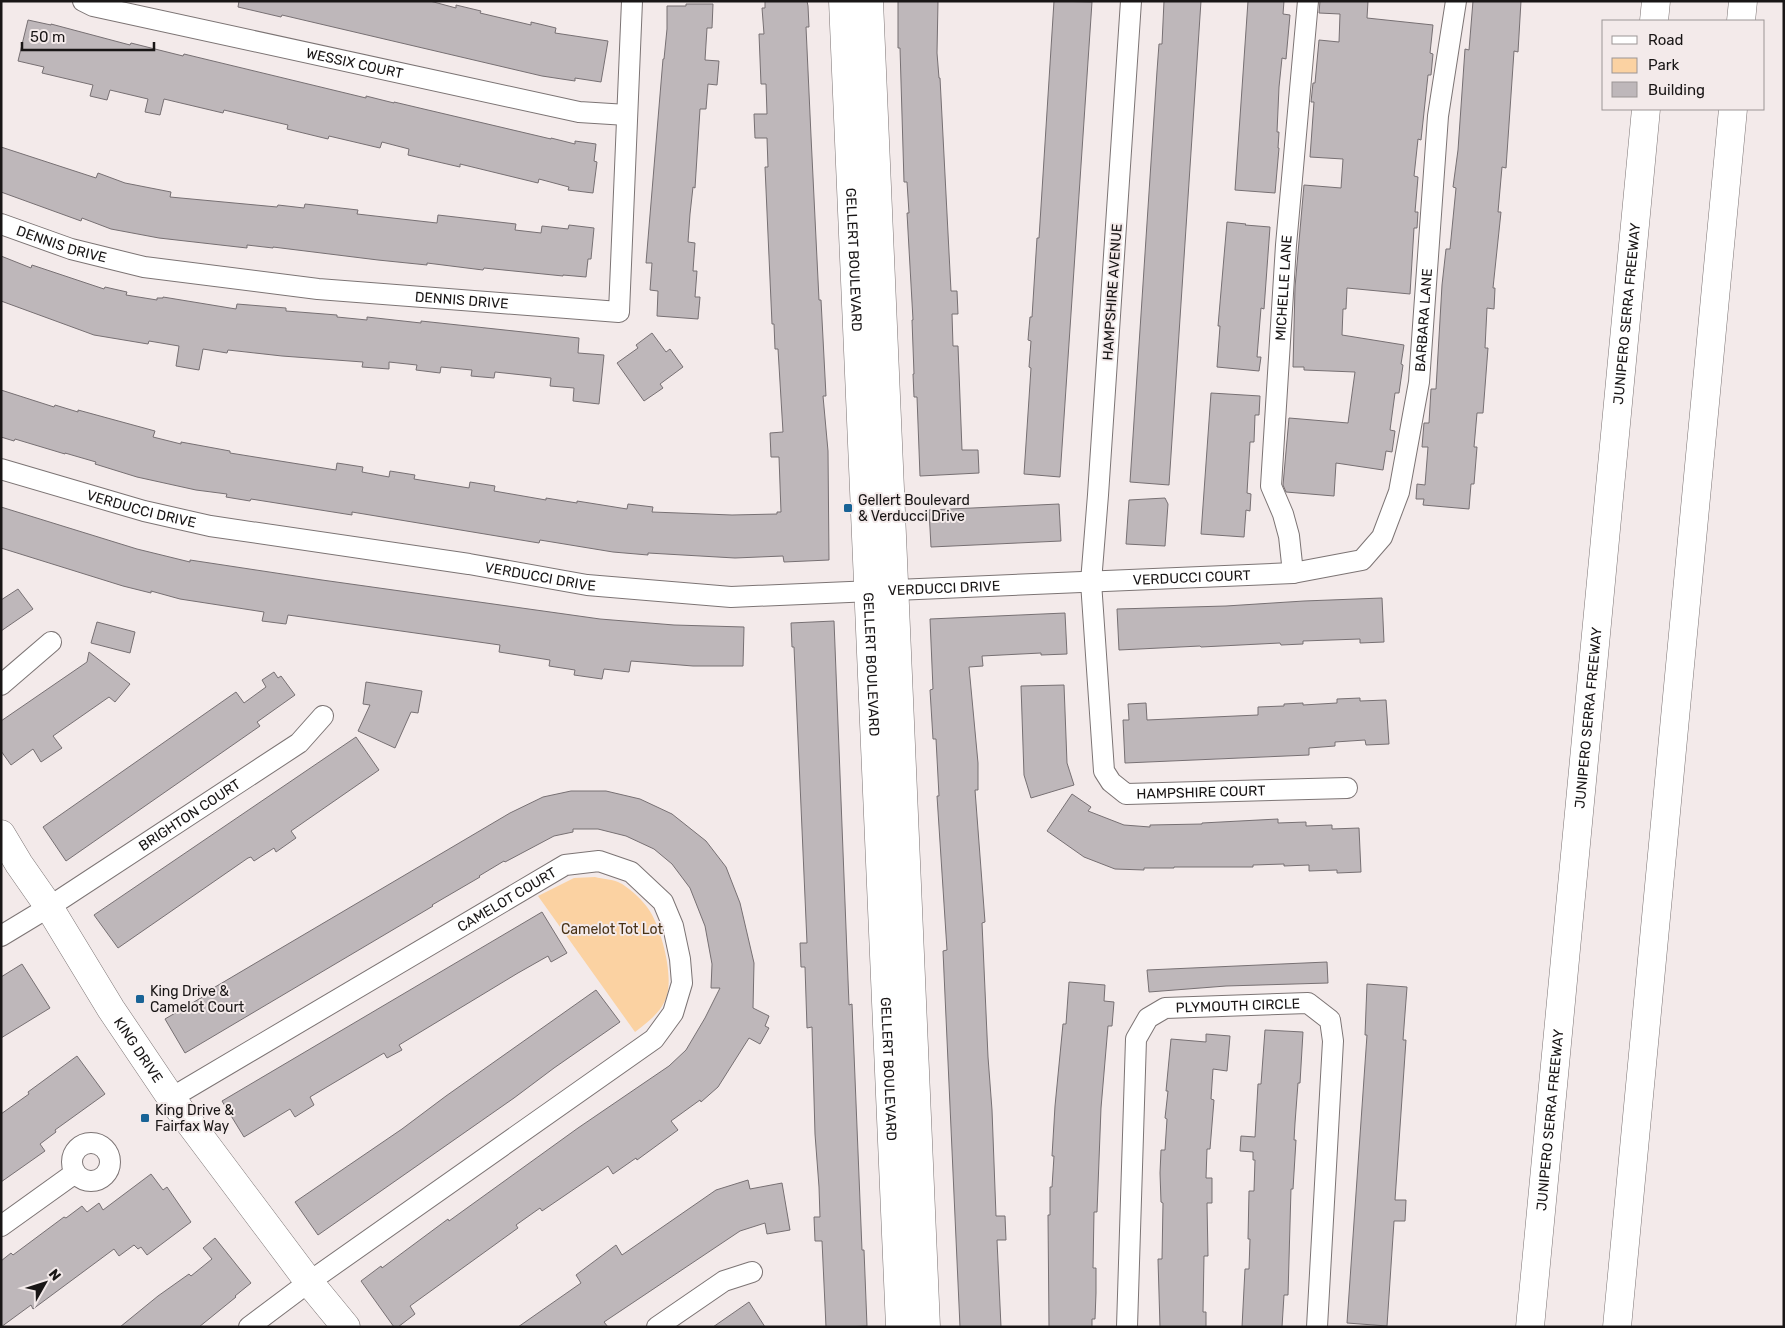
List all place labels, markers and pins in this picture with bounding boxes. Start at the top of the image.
place label: Gellert Boulevard & Verducci Drive [858,492,970,525]
marker: Gellert Boulevard & Verducci Drive [842,502,854,514]
place label: King Drive & Camelot Court [150,983,245,1016]
marker: King Drive & Camelot Court [134,993,146,1005]
place label: King Drive & Fairfax Way [155,1102,234,1135]
marker: King Drive & Fairfax Way [139,1112,151,1124]

